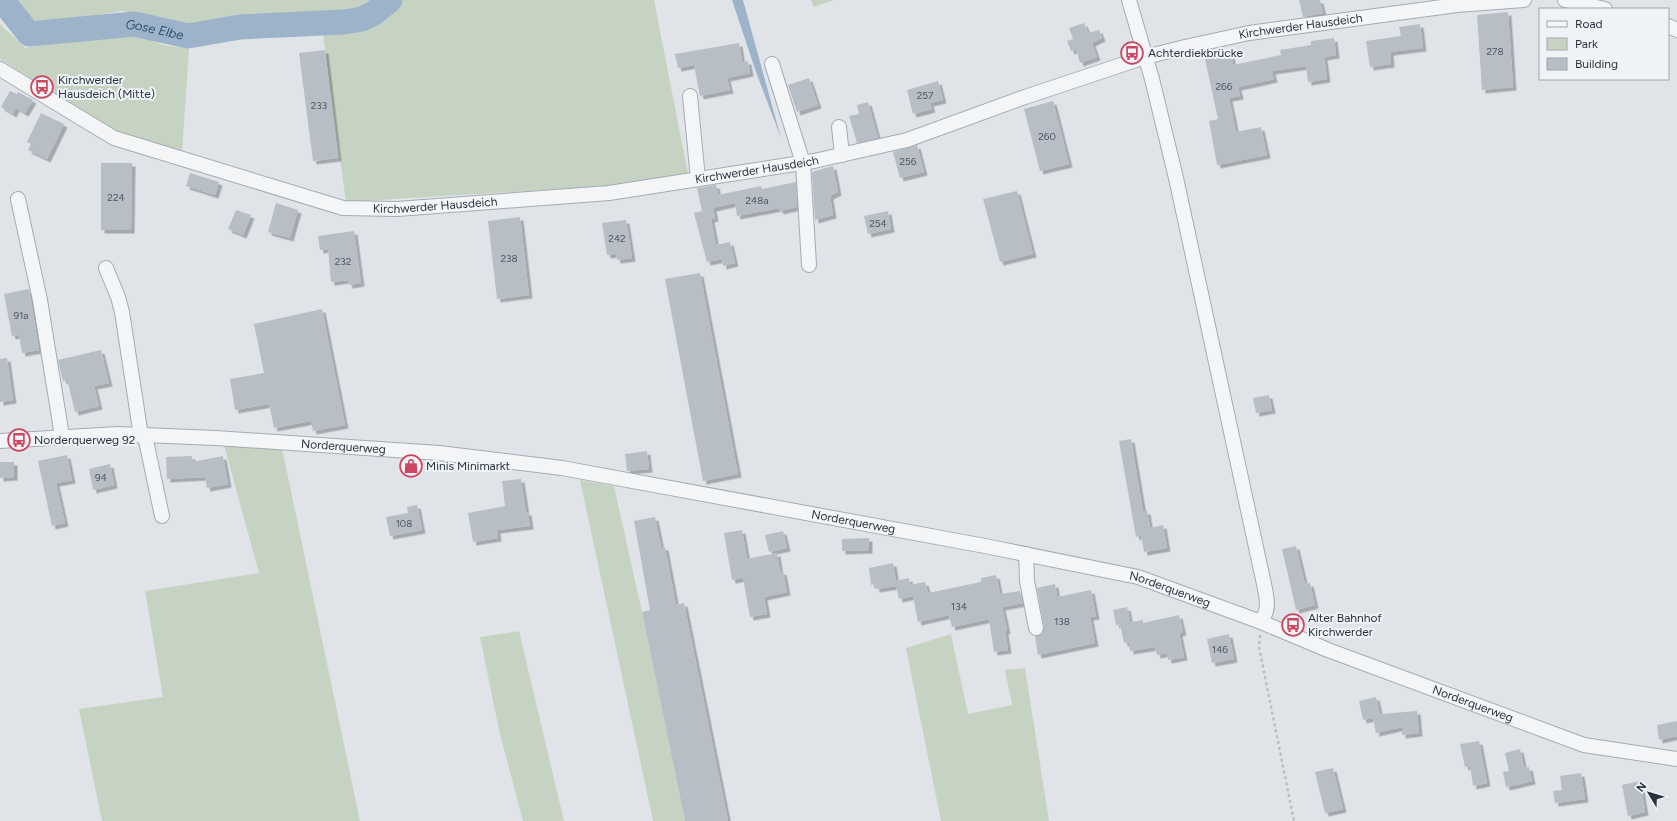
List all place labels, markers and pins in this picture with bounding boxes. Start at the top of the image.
bus stop icon: Achterdiekbrücke [1119,40,1145,66]
place label: Achterdiekbrücke [1148,46,1244,60]
place label: Kirchwerder Hausdeich (Mitte) [58,73,155,101]
bus stop icon: Kirchwerder Hausdeich (Mitte) [29,74,55,100]
bus stop icon: Norderquerweg 92 [6,427,32,453]
place label: Norderquerweg 92 [34,433,136,447]
shop icon: Minis Minimarkt [398,453,424,479]
place label: Minis Minimarkt [426,459,511,473]
place label: Alter Bahnhof Kirchwerder [1308,611,1382,639]
bus stop icon: Alter Bahnhof Kirchwerder [1280,612,1306,638]

